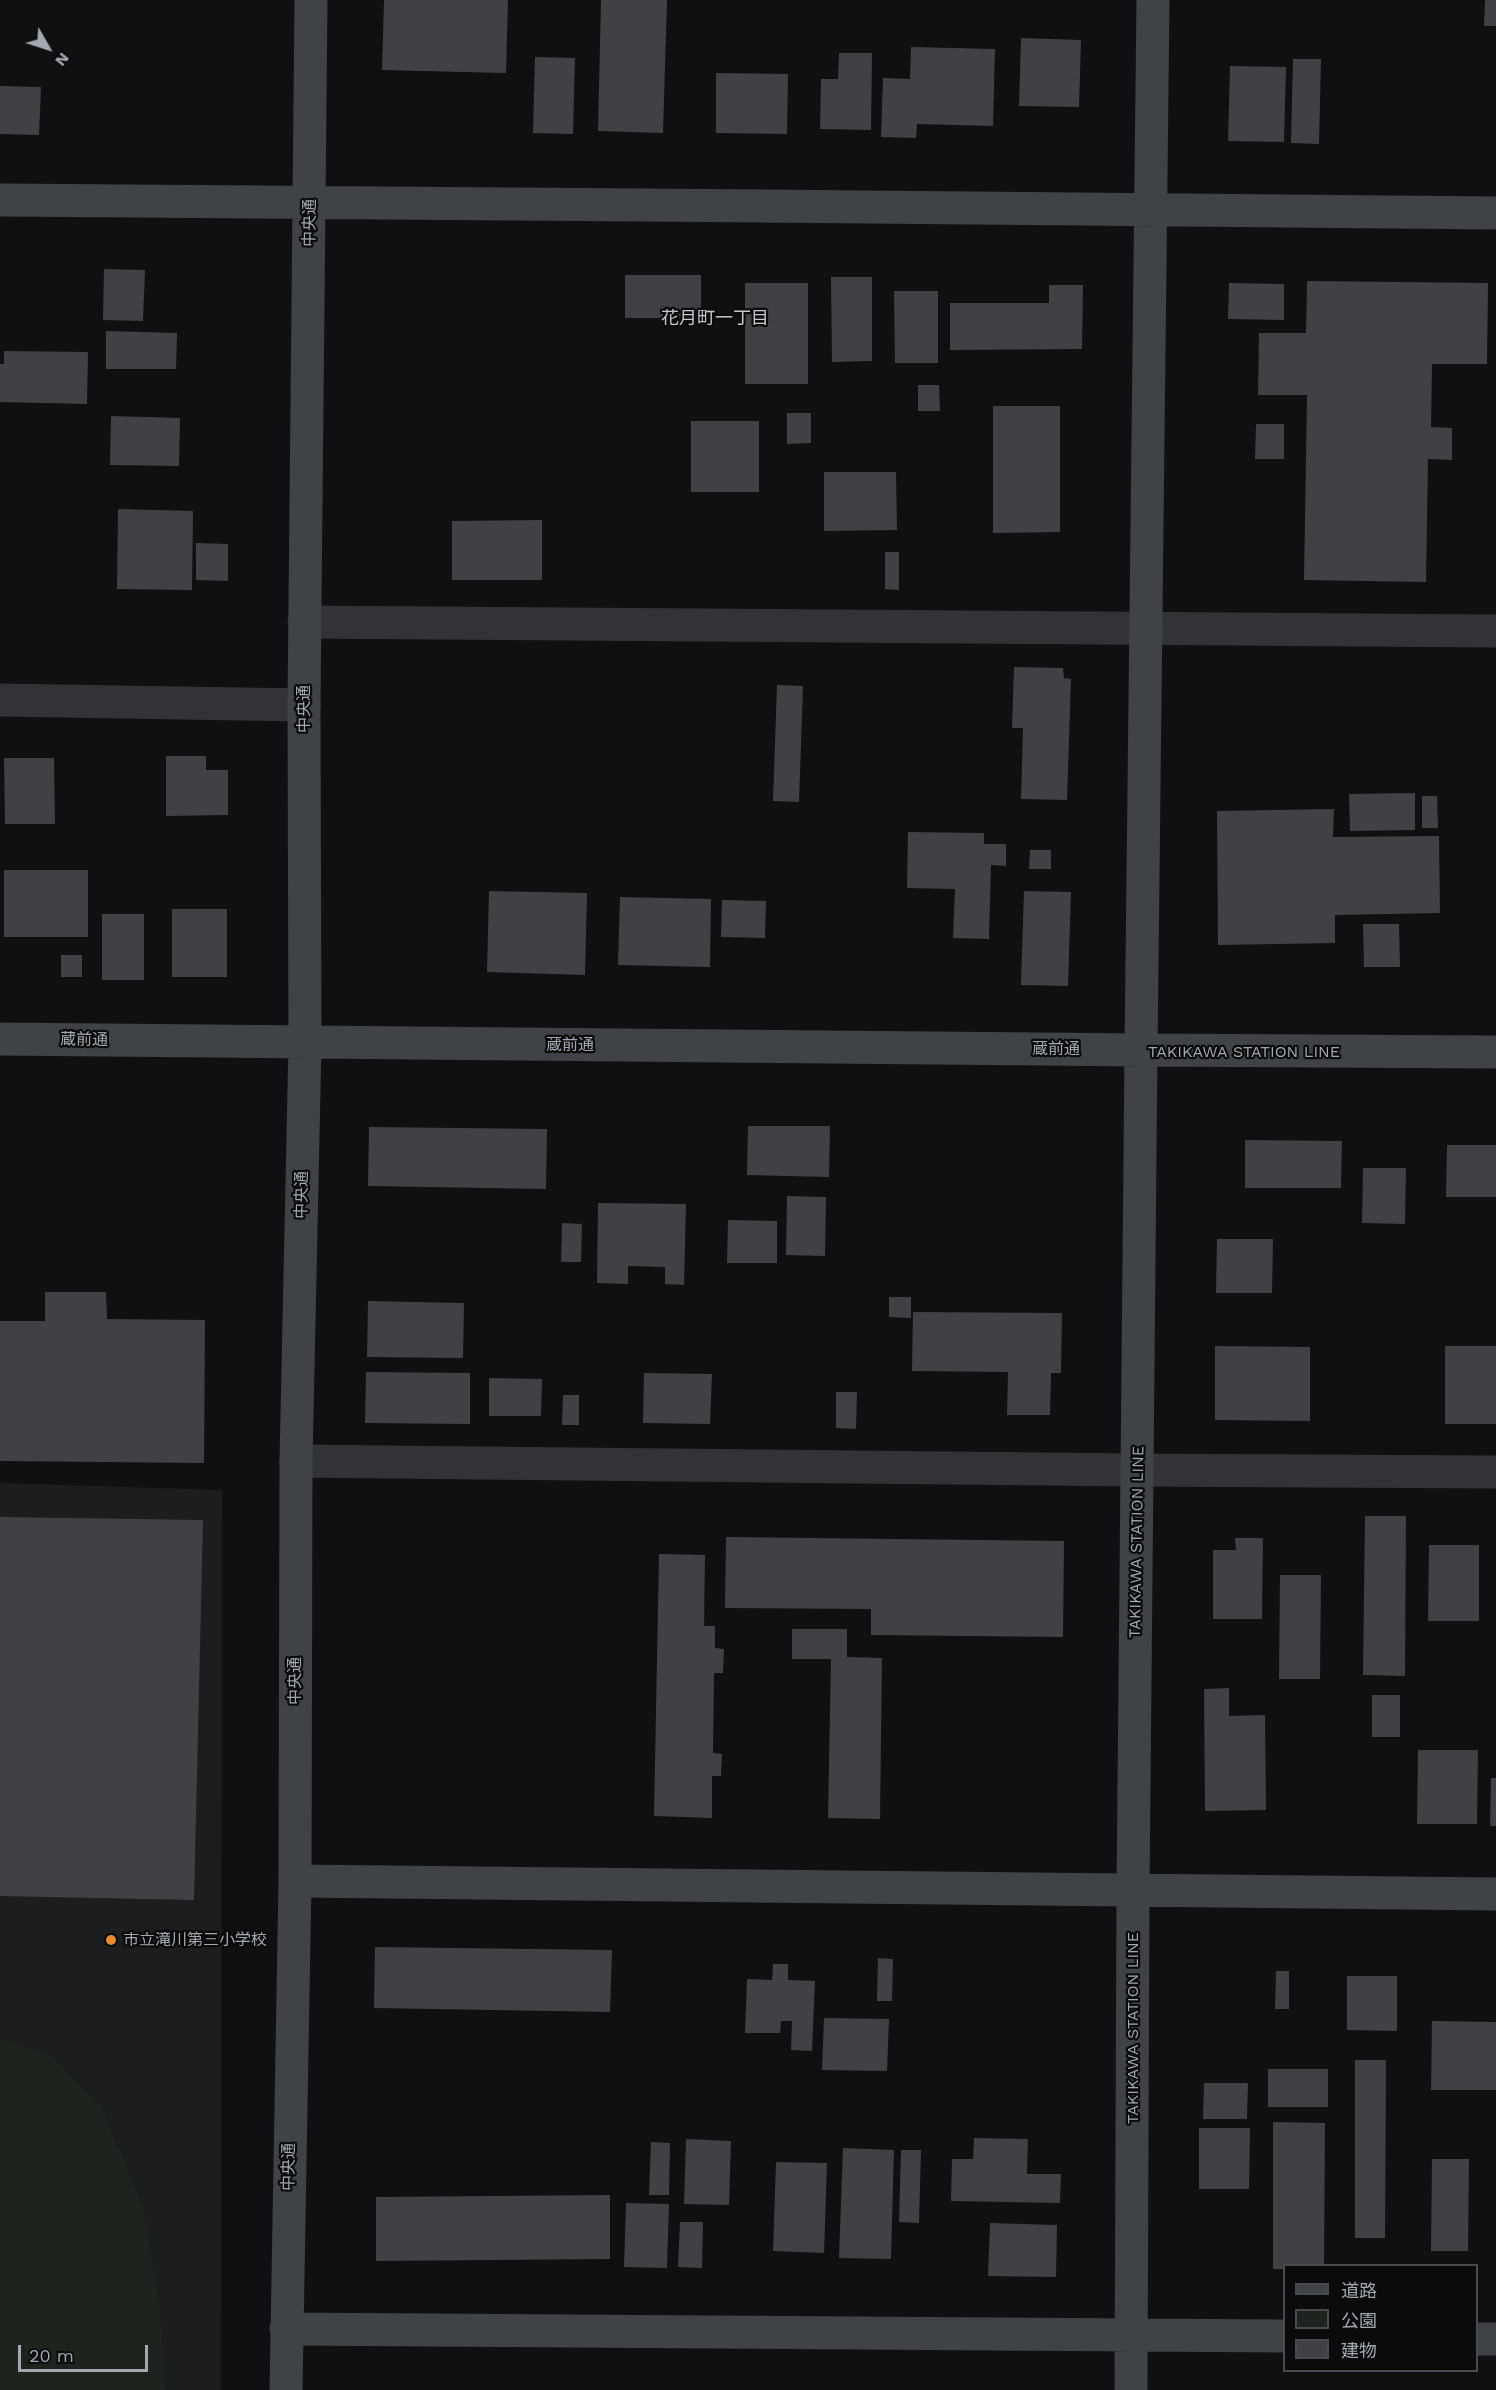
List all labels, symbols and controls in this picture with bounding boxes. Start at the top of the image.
north arrow [18,18,78,78]
text: N [51,49,73,70]
street label: 中央通 [300,199,320,247]
district label: 花月町一丁目 [661,308,769,330]
street label: 中央通 [294,685,314,733]
street label: 蔵前通 [60,1030,108,1050]
street label: 蔵前通 [546,1035,594,1055]
street label: 蔵前通 [1032,1039,1080,1059]
street label: TAKIKAWA STATION LINE [1148,1042,1340,1062]
street label: 中央通 [292,1171,312,1219]
street label: TAKIKAWA STATION LINE [1126,1446,1148,1638]
street label: 中央通 [285,1657,305,1705]
place label: 市立滝川第三小学校 [123,1930,267,1950]
street label: TAKIKAWA STATION LINE [1123,1932,1143,2124]
marker: 市立滝川第三小学校 [104,1933,118,1947]
street label: 中央通 [279,2143,299,2191]
legend [1283,2264,1478,2372]
text: 道路 [1341,2280,1377,2301]
text: 公園 [1341,2310,1377,2331]
scale bar [21,2333,152,2371]
text: 建物 [1341,2340,1377,2361]
text: 20 m [29,2345,74,2366]

